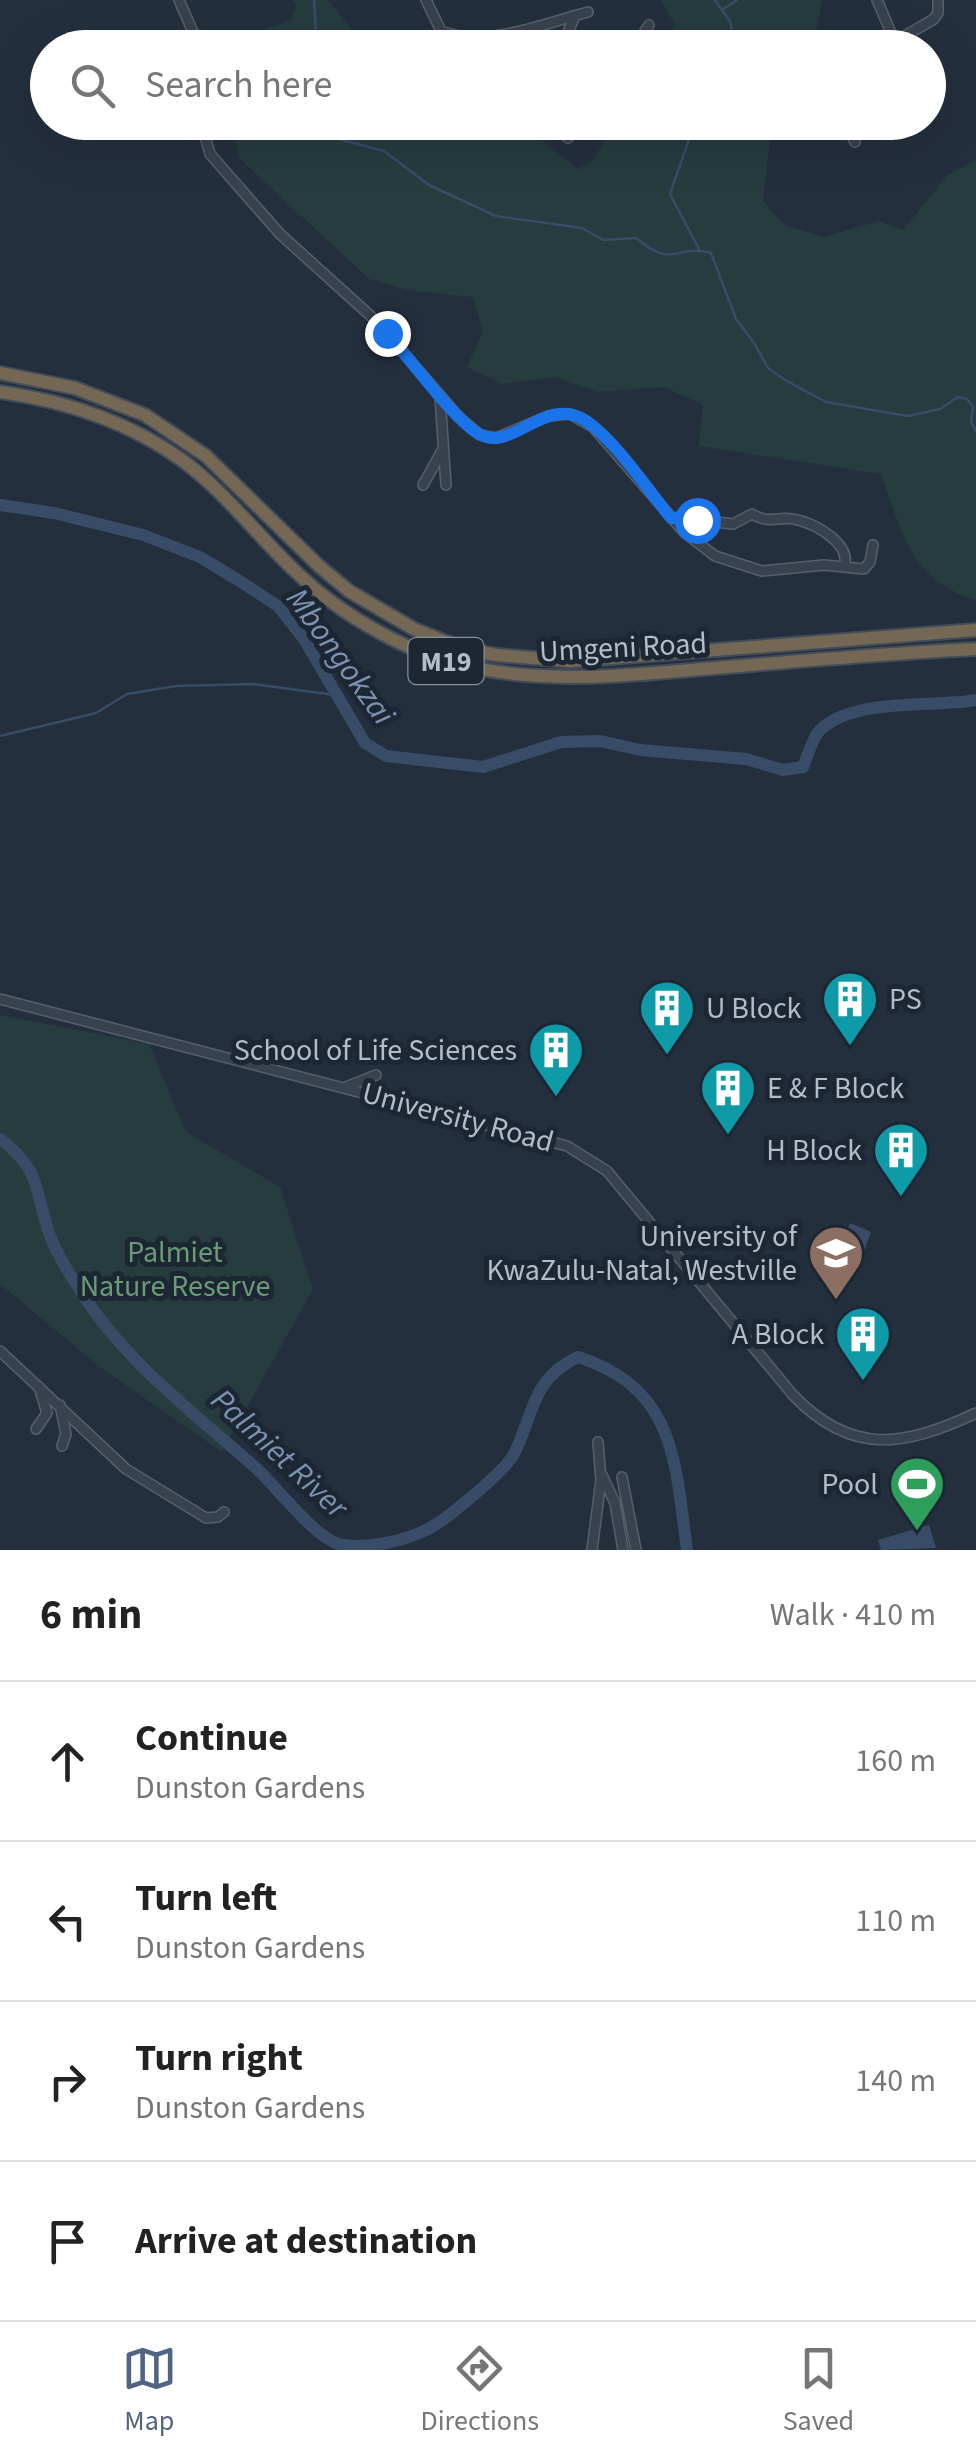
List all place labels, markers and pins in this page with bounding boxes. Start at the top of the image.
building icon: PS [820,969,880,1048]
building icon: U Block [637,978,697,1057]
place label: PS [889,978,922,1021]
place label: U Block [706,987,802,1030]
building icon: School of Life Sciences [526,1020,586,1099]
place label: School of Life Sciences [234,1029,517,1072]
building icon: E & F Block [698,1058,758,1137]
place label: E & F Block [767,1067,904,1110]
building icon: H Block [871,1120,931,1199]
place label: H Block [766,1129,862,1172]
place label: University of KwaZulu-Natal, Westville [487,1215,798,1292]
school or university icon: University of KwaZulu-Natal, Westville [806,1223,866,1302]
building icon: A Block [833,1304,893,1383]
place label: A Block [732,1313,824,1356]
sports icon: Pool [887,1454,947,1533]
place label: Pool [822,1463,878,1506]

